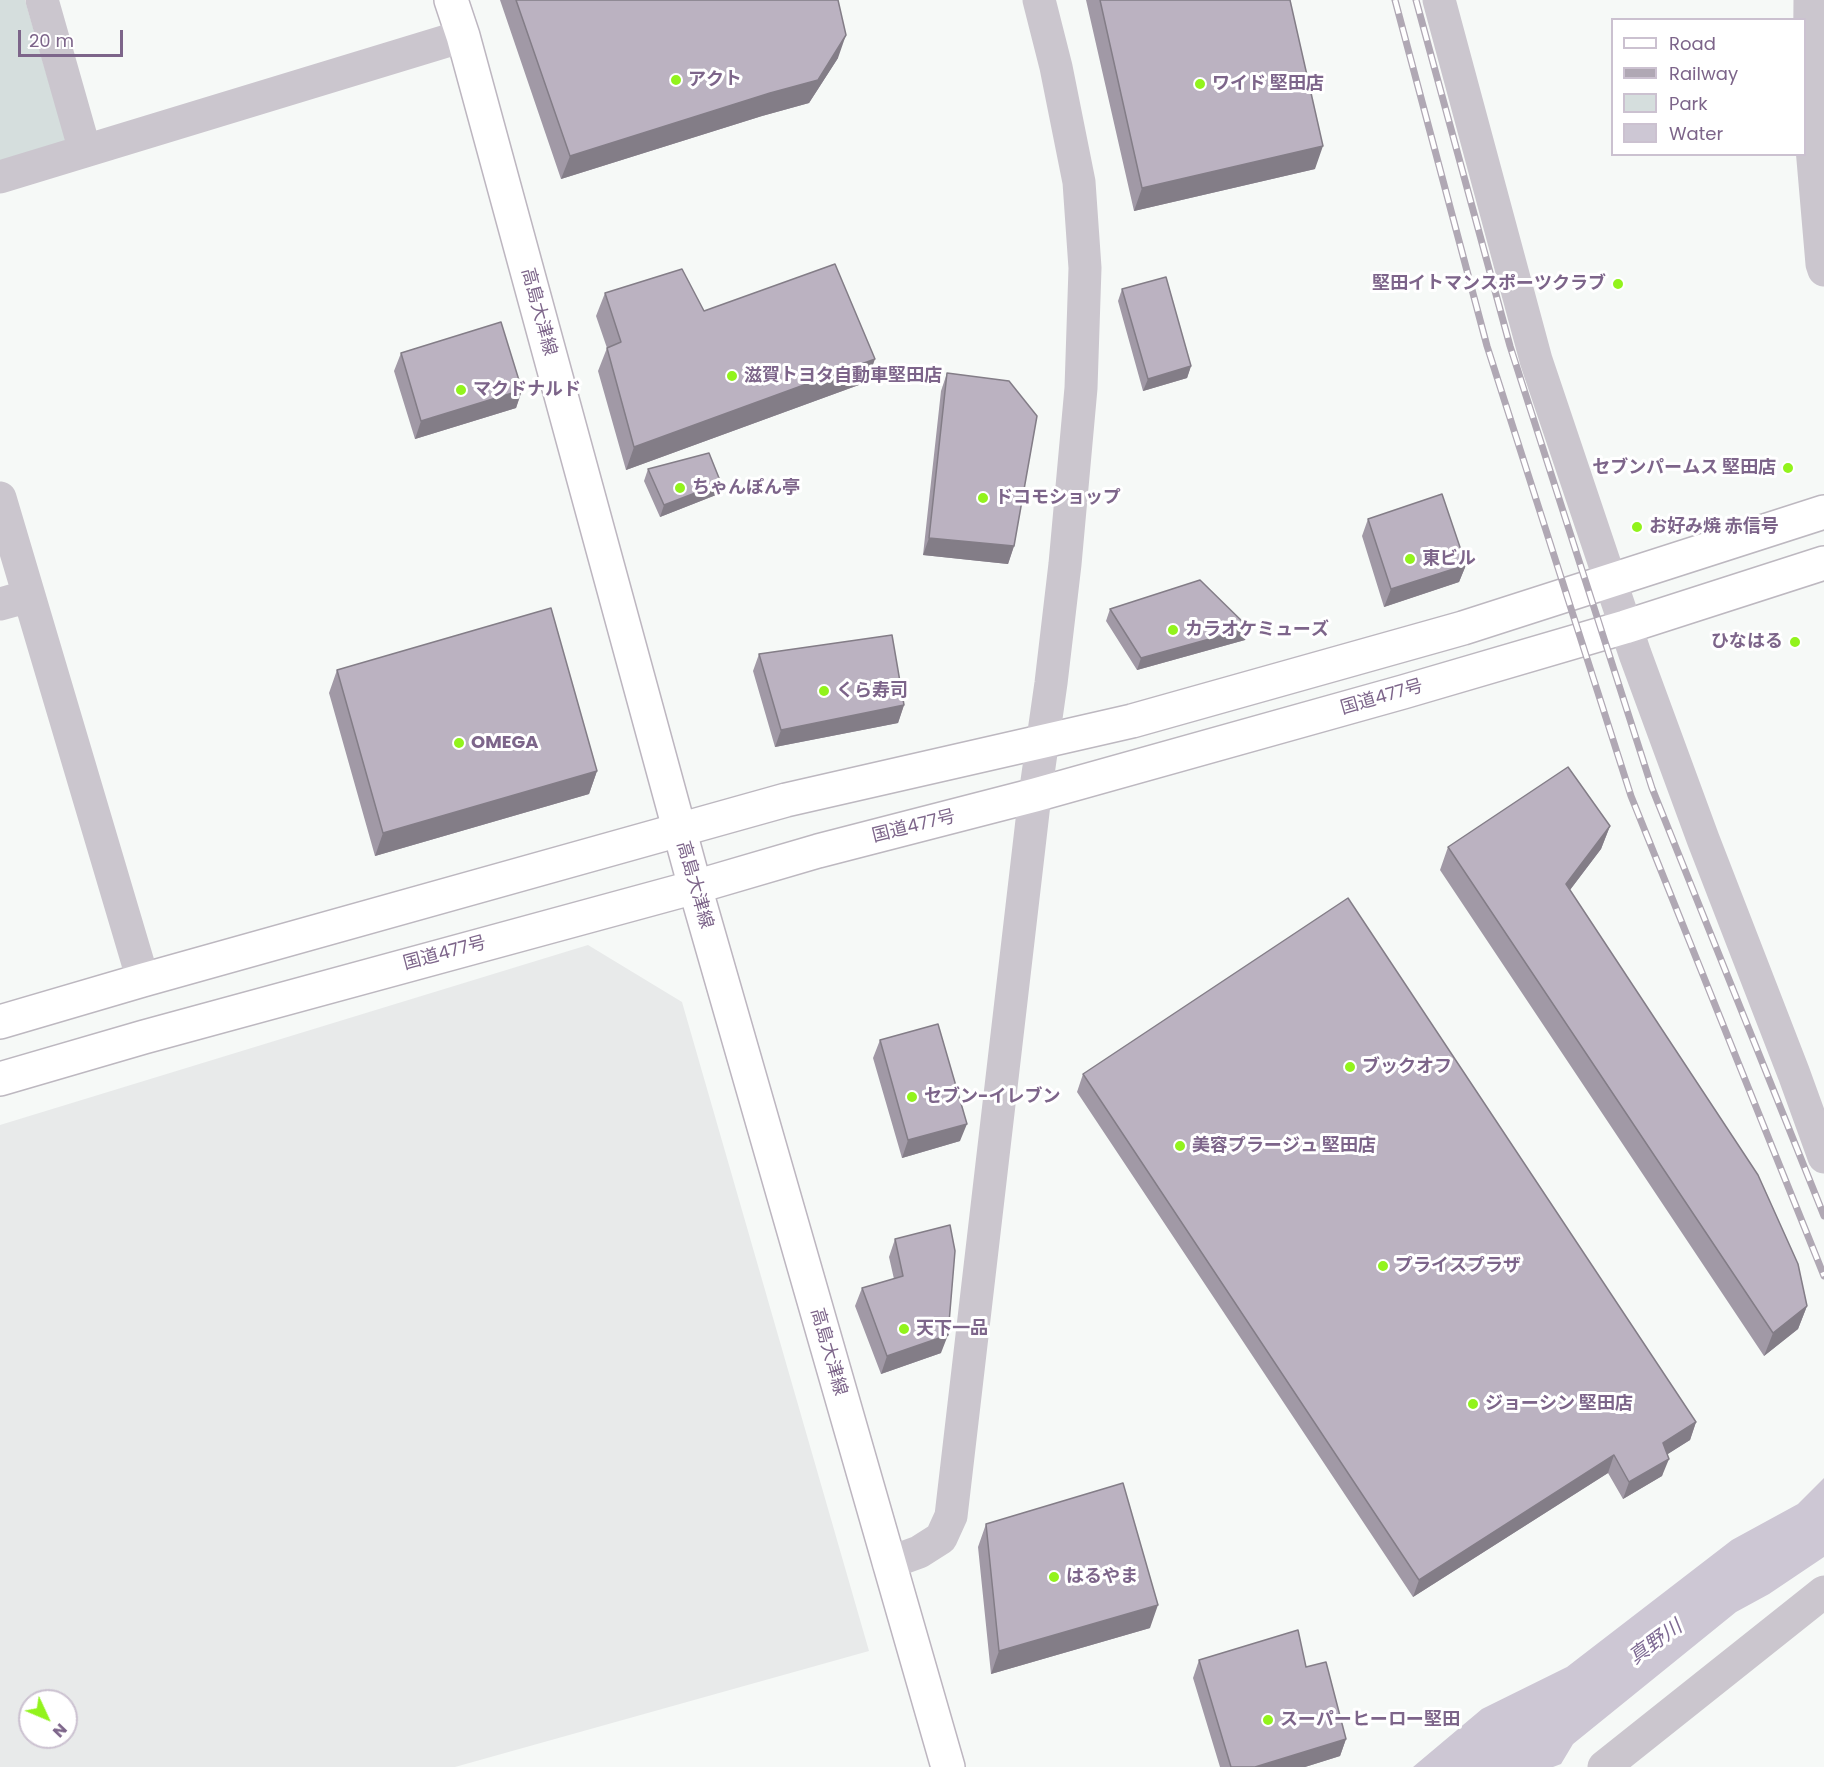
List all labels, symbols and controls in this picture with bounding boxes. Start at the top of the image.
scale bar [21,18,126,56]
legend [1611,18,1806,156]
text: 20 m [29,28,74,53]
text: Road [1669,31,1716,56]
text: Railway [1669,61,1738,86]
place label: アクト [688,69,742,91]
marker: アクト [669,73,683,87]
place label: ワイド 堅田店 [1212,73,1324,95]
marker: ワイド 堅田店 [1193,77,1207,91]
text: Park [1669,91,1708,116]
text: Water [1669,121,1723,146]
street label: 高島大津線 [516,266,560,358]
place label: 堅田イトマンスポーツクラブ [1372,273,1606,295]
marker: 堅田イトマンスポーツクラブ [1611,277,1625,291]
place label: 滋賀トヨタ自動車堅田店 [744,365,942,387]
marker: 滋賀トヨタ自動車堅田店 [725,369,739,383]
place label: マクドナルド [473,379,581,401]
marker: マクドナルド [454,383,468,397]
place label: セブンパームス 堅田店 [1592,457,1776,479]
marker: セブンパームス 堅田店 [1781,461,1795,475]
place label: ちゃんぽん亭 [692,477,800,499]
marker: ちゃんぽん亭 [673,481,687,495]
place label: ドコモショップ [995,487,1121,509]
marker: ドコモショップ [976,491,990,505]
place label: お好み焼 赤信号 [1649,516,1779,538]
marker: お好み焼 赤信号 [1630,520,1644,534]
place label: 東ビル [1422,548,1476,570]
marker: 東ビル [1403,552,1417,566]
place label: カラオケミューズ [1185,619,1329,641]
marker: カラオケミューズ [1166,623,1180,637]
place label: ひなはる [1711,631,1783,653]
marker: ひなはる [1788,635,1802,649]
street label: 国道477号 [1338,676,1426,720]
place label: くら寿司 [836,680,908,702]
marker: くら寿司 [817,684,831,698]
place label: OMEGA [471,732,538,754]
marker: OMEGA [452,736,466,750]
street label: 国道477号 [870,806,958,848]
street label: 高島大津線 [671,839,717,931]
street label: 国道477号 [401,933,489,975]
place label: ブックオフ [1362,1056,1452,1078]
marker: ブックオフ [1343,1060,1357,1074]
place label: セブン-イレブン [924,1086,1060,1108]
marker: セブン-イレブン [905,1090,919,1104]
place label: 美容プラージュ 堅田店 [1192,1135,1376,1157]
marker: 美容プラージュ 堅田店 [1173,1139,1187,1153]
place label: プライスプラザ [1395,1255,1521,1277]
marker: プライスプラザ [1376,1259,1390,1273]
street label: 高島大津線 [805,1306,851,1398]
place label: 天下一品 [916,1318,988,1340]
marker: 天下一品 [897,1322,911,1336]
place label: ジョーシン 堅田店 [1485,1393,1633,1415]
marker: ジョーシン 堅田店 [1466,1397,1480,1411]
place label: はるやま [1066,1566,1138,1588]
marker: はるやま [1047,1570,1061,1584]
water label: 真野川 [1625,1616,1687,1670]
north arrow [18,1689,78,1749]
place label: スーパーヒーロー堅田 [1280,1709,1460,1731]
marker: スーパーヒーロー堅田 [1261,1713,1275,1727]
text: N [47,1718,72,1743]

